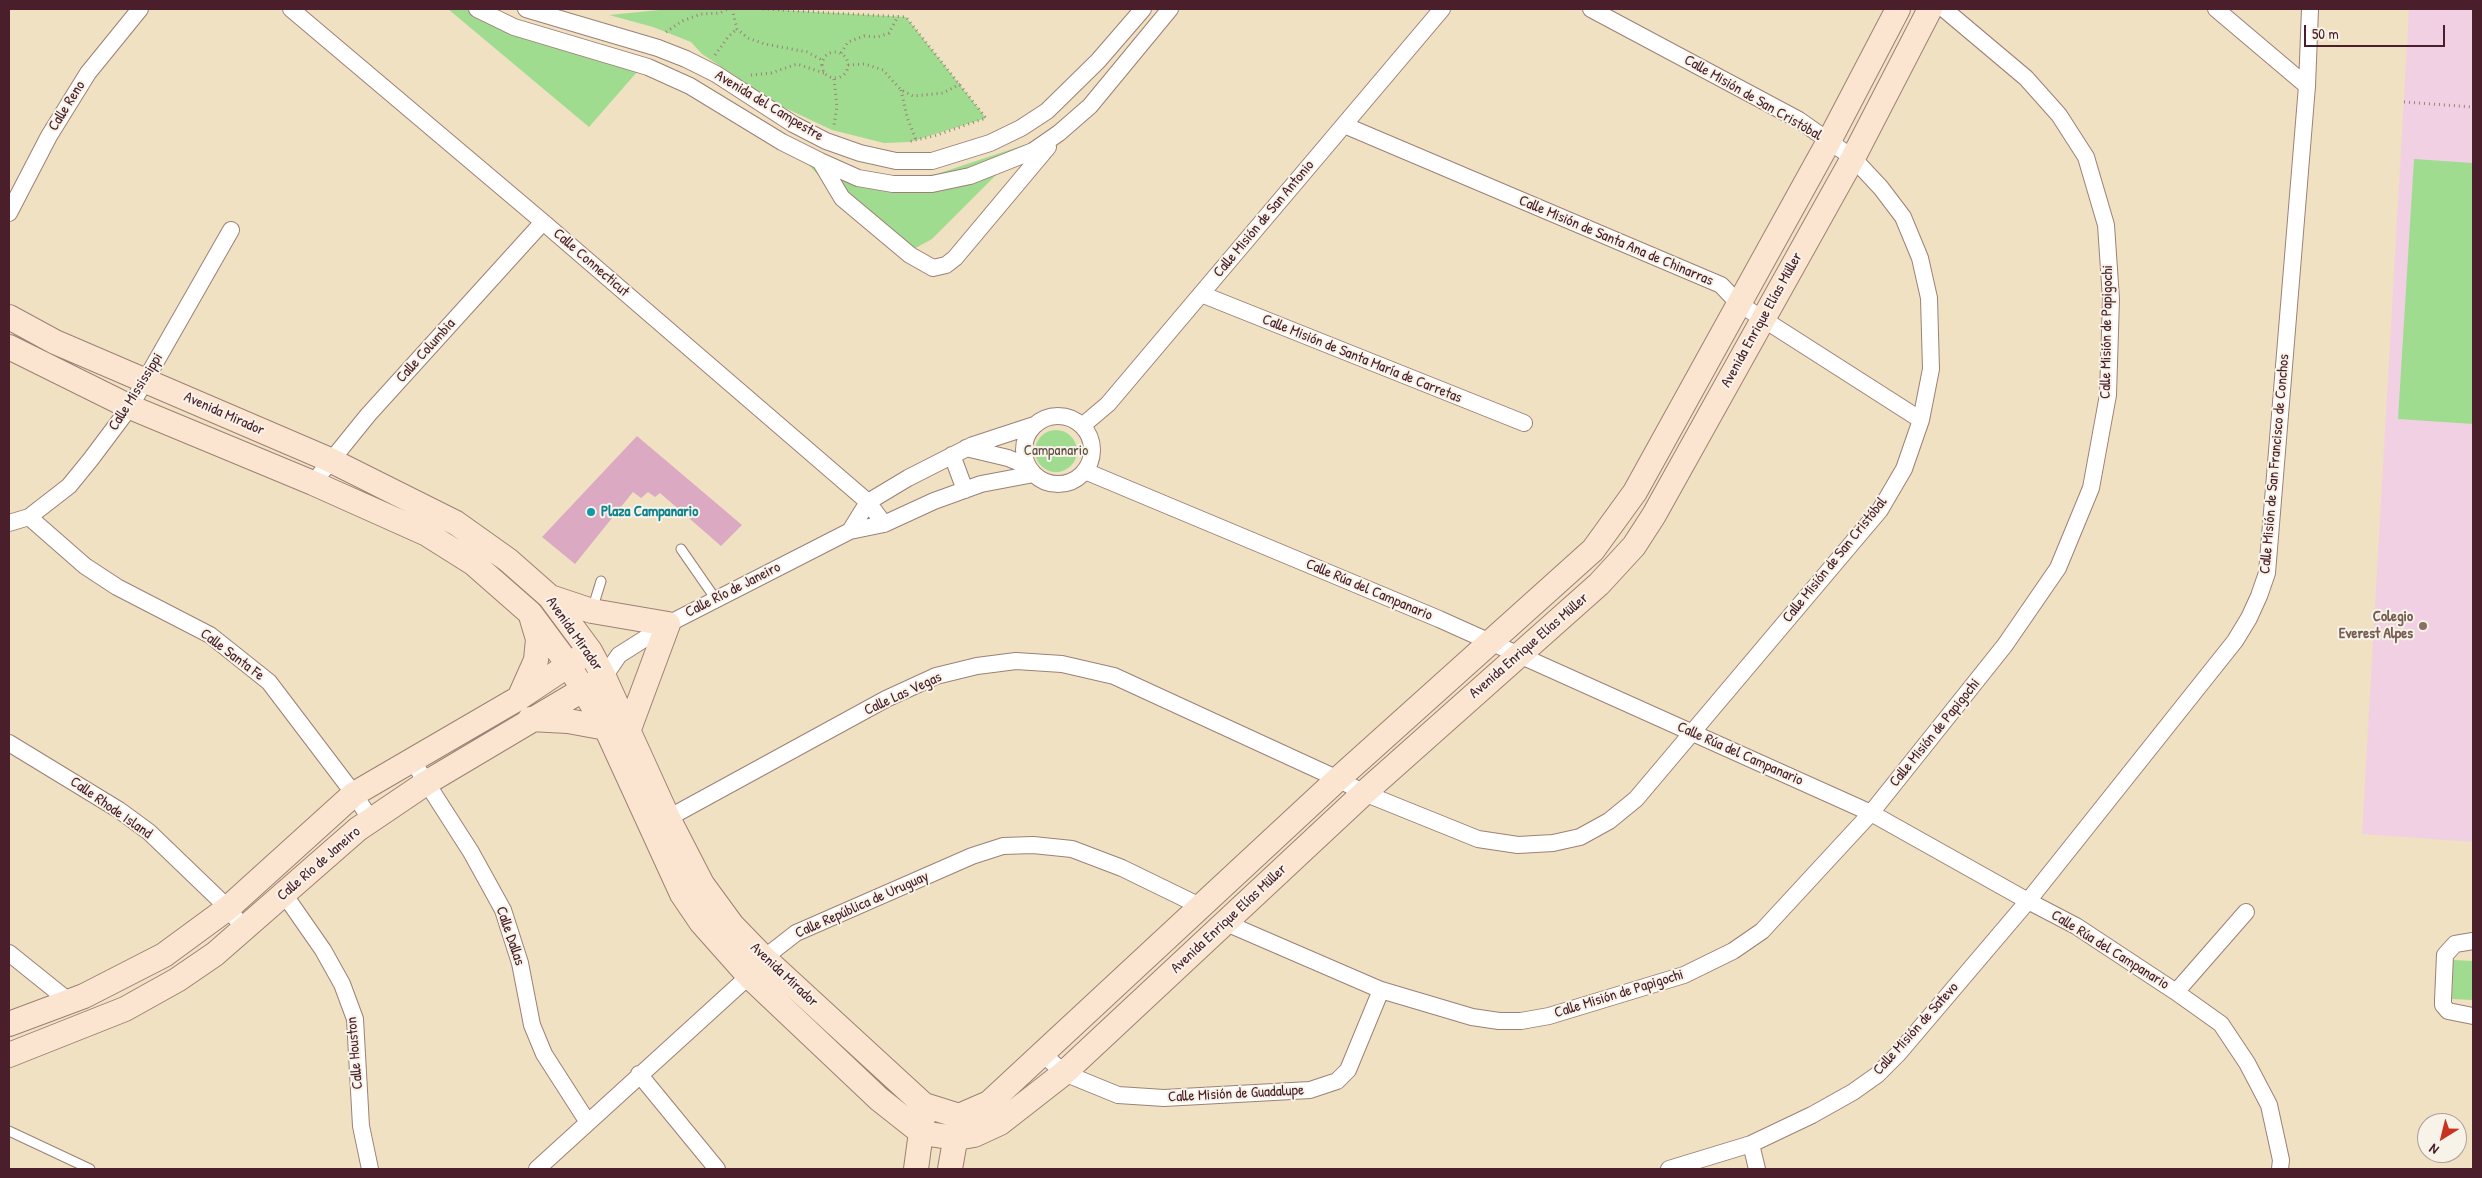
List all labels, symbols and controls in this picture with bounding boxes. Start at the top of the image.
scale bar [2307,15,2448,47]
text: 50 m [2312,23,2339,44]
street label: Calle Misión de San Cristóbal [1681,51,1825,145]
street label: Avenida del Campestre [712,67,826,145]
street label: Calle Reno [45,78,89,134]
street label: Calle Misión de San Antonio [1210,157,1318,281]
street label: Calle Misión de Santa Ana de Chinarras [1516,192,1716,290]
street label: Calle Connecticut [549,225,633,301]
street label: Avenida Enrique Elías Müller [1717,249,1807,391]
street label: Calle Misión de Papigochi [2097,265,2117,399]
street label: Calle Misión de Santa María de Carretas [1259,311,1465,407]
street label: Calle Columbia [393,315,459,387]
street label: Calle Mississippi [105,350,167,434]
street label: Calle Misión de San Francisco de Conchos [2256,353,2294,575]
street label: Avenida Mirador [181,388,267,440]
park label: Campanario [1024,442,1088,460]
street label: Calle Misión de San Cristóbal [1779,494,1891,626]
place label: Plaza Campanario [601,503,698,521]
marker: Plaza Campanario [585,506,597,518]
street label: Calle Rúa del Campanario [1303,555,1435,625]
street label: Calle Río de Janeiro [682,558,784,622]
street label: Avenida Enrique Elías Müller [1466,589,1592,703]
street label: Avenida Mirador [542,594,606,674]
place label: Colegio Everest Alpes [2339,608,2413,643]
marker: Colegio Everest Alpes [2417,620,2429,632]
street label: Calle Santa Fe [196,625,268,685]
street label: Calle Las Vegas [861,668,945,720]
street label: Calle Misión de Papigochi [1886,675,1984,791]
street label: Calle Rúa del Campanario [1674,718,1806,790]
street label: Calle Rhode Island [66,773,156,843]
street label: Calle Río de Janeiro [274,823,364,905]
street label: Avenida Enrique Elías Müller [1167,861,1291,977]
street label: Calle República de Uruguay [793,867,931,943]
street label: Calle Dallas [492,904,528,968]
street label: Calle Rúa del Campanario [2048,906,2172,994]
street label: Avenida Mirador [746,939,822,1011]
street label: Calle Misión de Papigochi [1552,966,1686,1022]
street label: Calle Misión de Satevo [1870,979,1962,1079]
street label: Calle Houston [343,1016,367,1090]
street label: Calle Misión de Guadalupe [1168,1081,1304,1107]
north arrow [2417,1113,2467,1163]
text: N [2425,1140,2442,1160]

